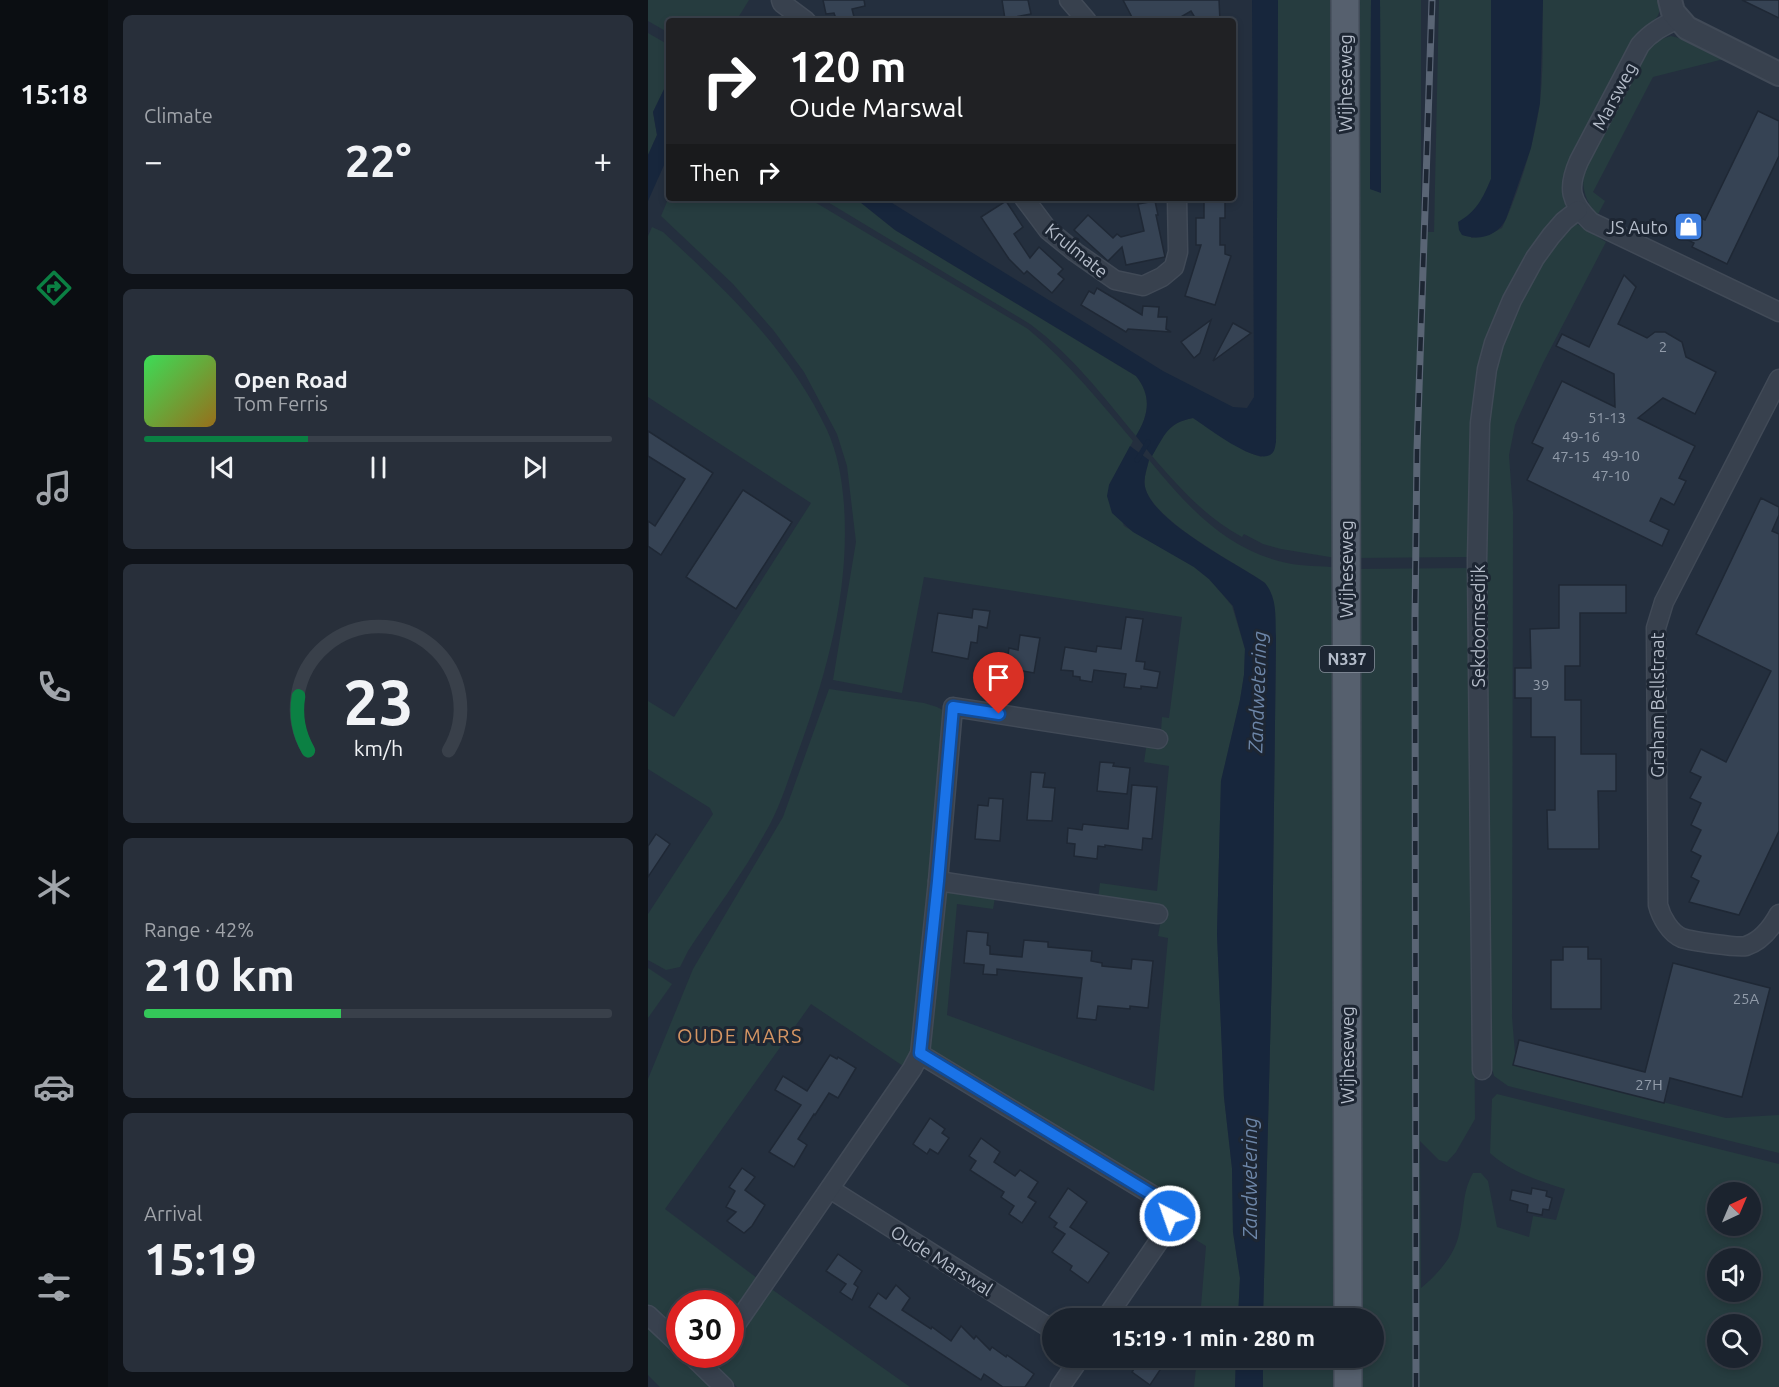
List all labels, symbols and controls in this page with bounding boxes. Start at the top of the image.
street label: Wijheseweg [1335,34,1355,132]
icon: right [690,42,768,120]
text: 120 m [789,43,906,90]
street label: Marsweg [1588,59,1640,133]
text: 15:18 [20,79,88,109]
text: Oude Marswal [789,92,963,122]
text: Climate [144,104,213,127]
text: 22° [345,135,411,186]
text: − [144,142,163,179]
text: + [593,142,612,179]
icon: right [752,156,785,189]
text: Then [690,160,740,185]
shop icon: JS Auto [1673,211,1705,243]
place label: JS Auto [1606,217,1668,237]
street label: Krulmate [1042,219,1112,281]
icon: directions [33,267,75,309]
house number: 2 [1659,338,1667,355]
text: Open Road [234,367,348,392]
text: Tom Ferris [234,392,328,415]
house number: 51-13 [1588,409,1626,426]
house number: 49-16 [1562,428,1600,445]
house number: 49-10 [1602,447,1640,464]
house number: 47-15 [1552,448,1590,465]
icon: previous [206,451,239,484]
icon: pause [362,451,395,484]
icon: next [518,451,551,484]
icon: music [33,467,75,509]
house number: 47-10 [1592,467,1630,484]
street label: Wijheseweg [1336,520,1356,618]
street label: Sekdoornsedijk [1468,565,1488,687]
water label: Zandwetering [1243,631,1271,754]
street label: Graham Bellstraat [1647,632,1667,778]
road number: N337 [1320,646,1374,672]
pin [973,652,1024,714]
icon: arrive [982,661,1015,694]
icon: phone [33,666,75,708]
text: 23 [343,667,413,737]
house number: 39 [1533,676,1549,693]
text: km/h [353,736,403,760]
icon: climate [33,866,75,908]
text: Range · 42% [144,918,254,941]
text: 210 km [144,949,295,1000]
house number: 25A [1733,990,1760,1007]
street label: Wijheseweg [1337,1006,1357,1104]
district label: OUDE MARS [677,1024,803,1047]
icon: car [33,1066,75,1108]
house number: 27H [1635,1076,1663,1093]
water label: Zandwetering [1238,1117,1261,1240]
north arrow [1707,1182,1761,1236]
map controls [1707,1182,1761,1368]
position arrow [1138,1184,1202,1248]
text: Arrival [144,1202,202,1225]
street label: Oude Marswal [887,1221,997,1299]
text: 15:19 [144,1233,257,1284]
button: sound [1707,1248,1761,1302]
icon: filters [33,1266,75,1308]
speed limit sign: 30 [666,1290,744,1368]
button: search [1707,1314,1761,1368]
text: 15:19 · 1 min · 280 m [1111,1325,1315,1350]

